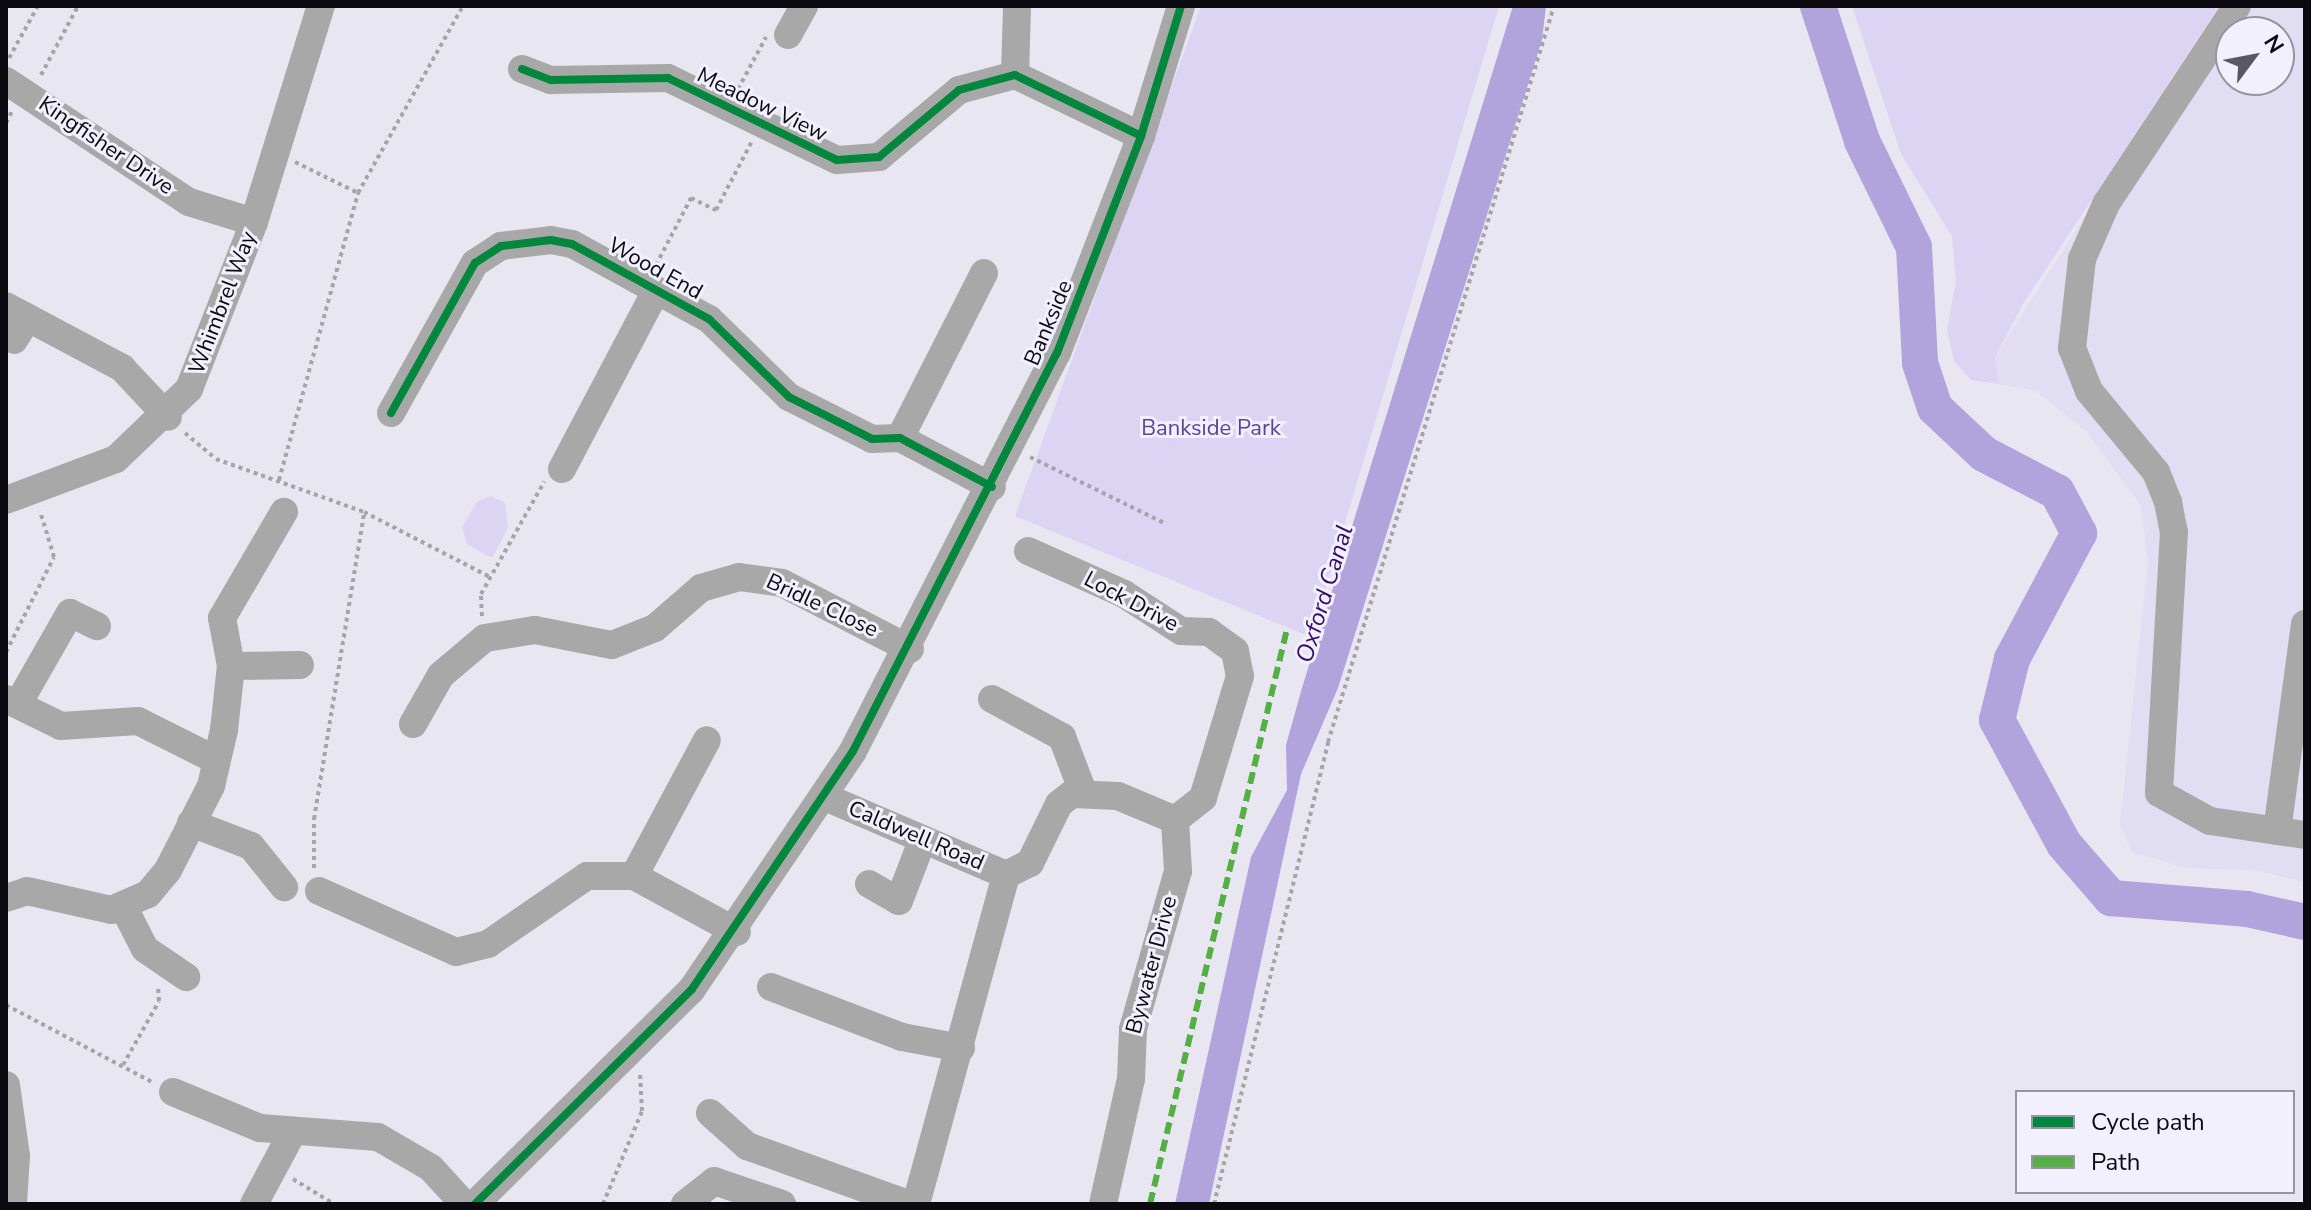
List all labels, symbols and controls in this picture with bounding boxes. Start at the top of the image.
north arrow [2215,16,2295,96]
text: N [2257,29,2291,59]
street label: Meadow View [693,62,831,148]
street label: Kingfisher Drive [34,91,178,201]
street label: Whimbrel Way [184,228,262,378]
street label: Wood End [603,232,707,306]
street label: Bankside [1019,276,1079,370]
park label: Bankside Park [1141,416,1281,442]
water label: Oxford Canal [1290,522,1360,666]
street label: Lock Drive [1079,566,1183,638]
street label: Bridle Close [762,569,882,643]
street label: Caldwell Road [844,795,988,877]
street label: Bywater Drive [1121,893,1183,1037]
legend [2015,1090,2295,1194]
text: Cycle path [2091,1106,2205,1138]
text: Path [2091,1146,2140,1178]

